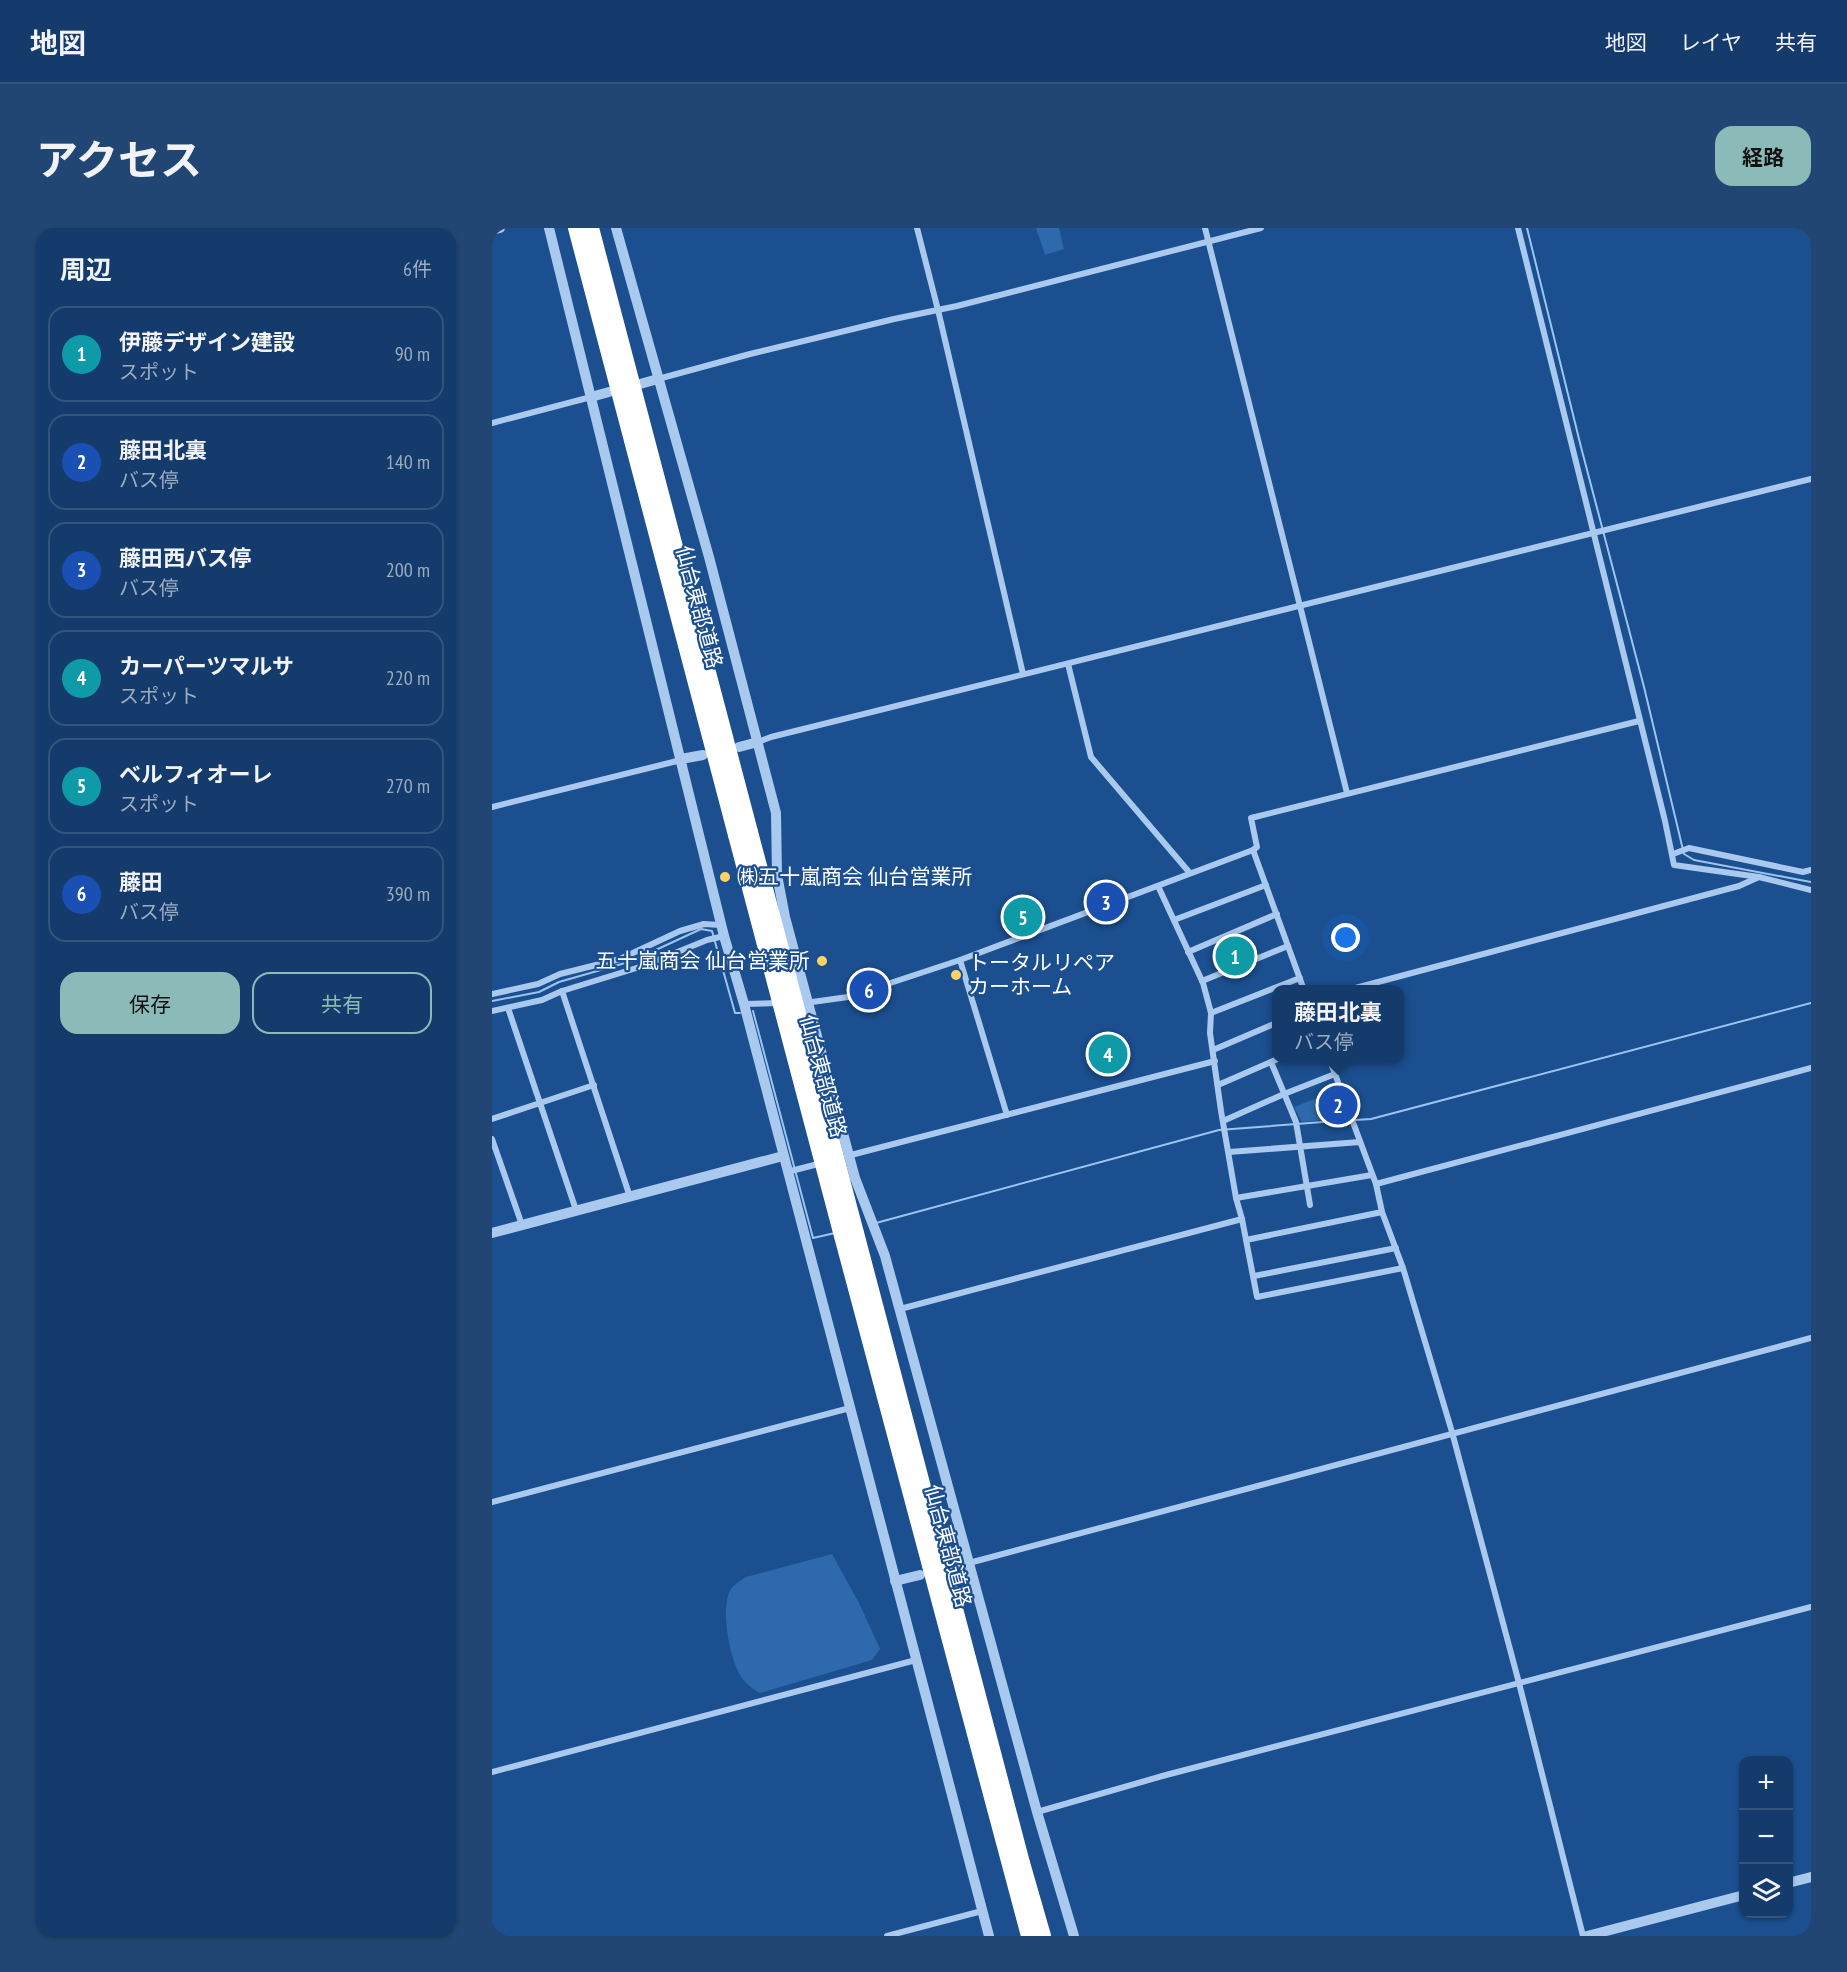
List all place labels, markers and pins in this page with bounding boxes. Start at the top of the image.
place label: ㈱五十嵐商会 仙台営業所 [737,863,972,890]
marker: ㈱五十嵐商会 仙台営業所 [718,870,732,884]
pin: 3 [1086,880,1126,924]
pin: 5 [1004,894,1042,940]
pin: 1 [1216,934,1254,978]
place label: 五十嵐商会 仙台営業所 [596,947,810,974]
place label: トータルリペア カーホーム [968,949,1115,1000]
marker: 五十嵐商会 仙台営業所 [815,954,829,968]
pin: 6 [850,968,889,1012]
marker: トータルリペア カーホーム [949,968,963,982]
pin: 4 [1088,1032,1128,1076]
pin: 2 [1318,1082,1358,1128]

